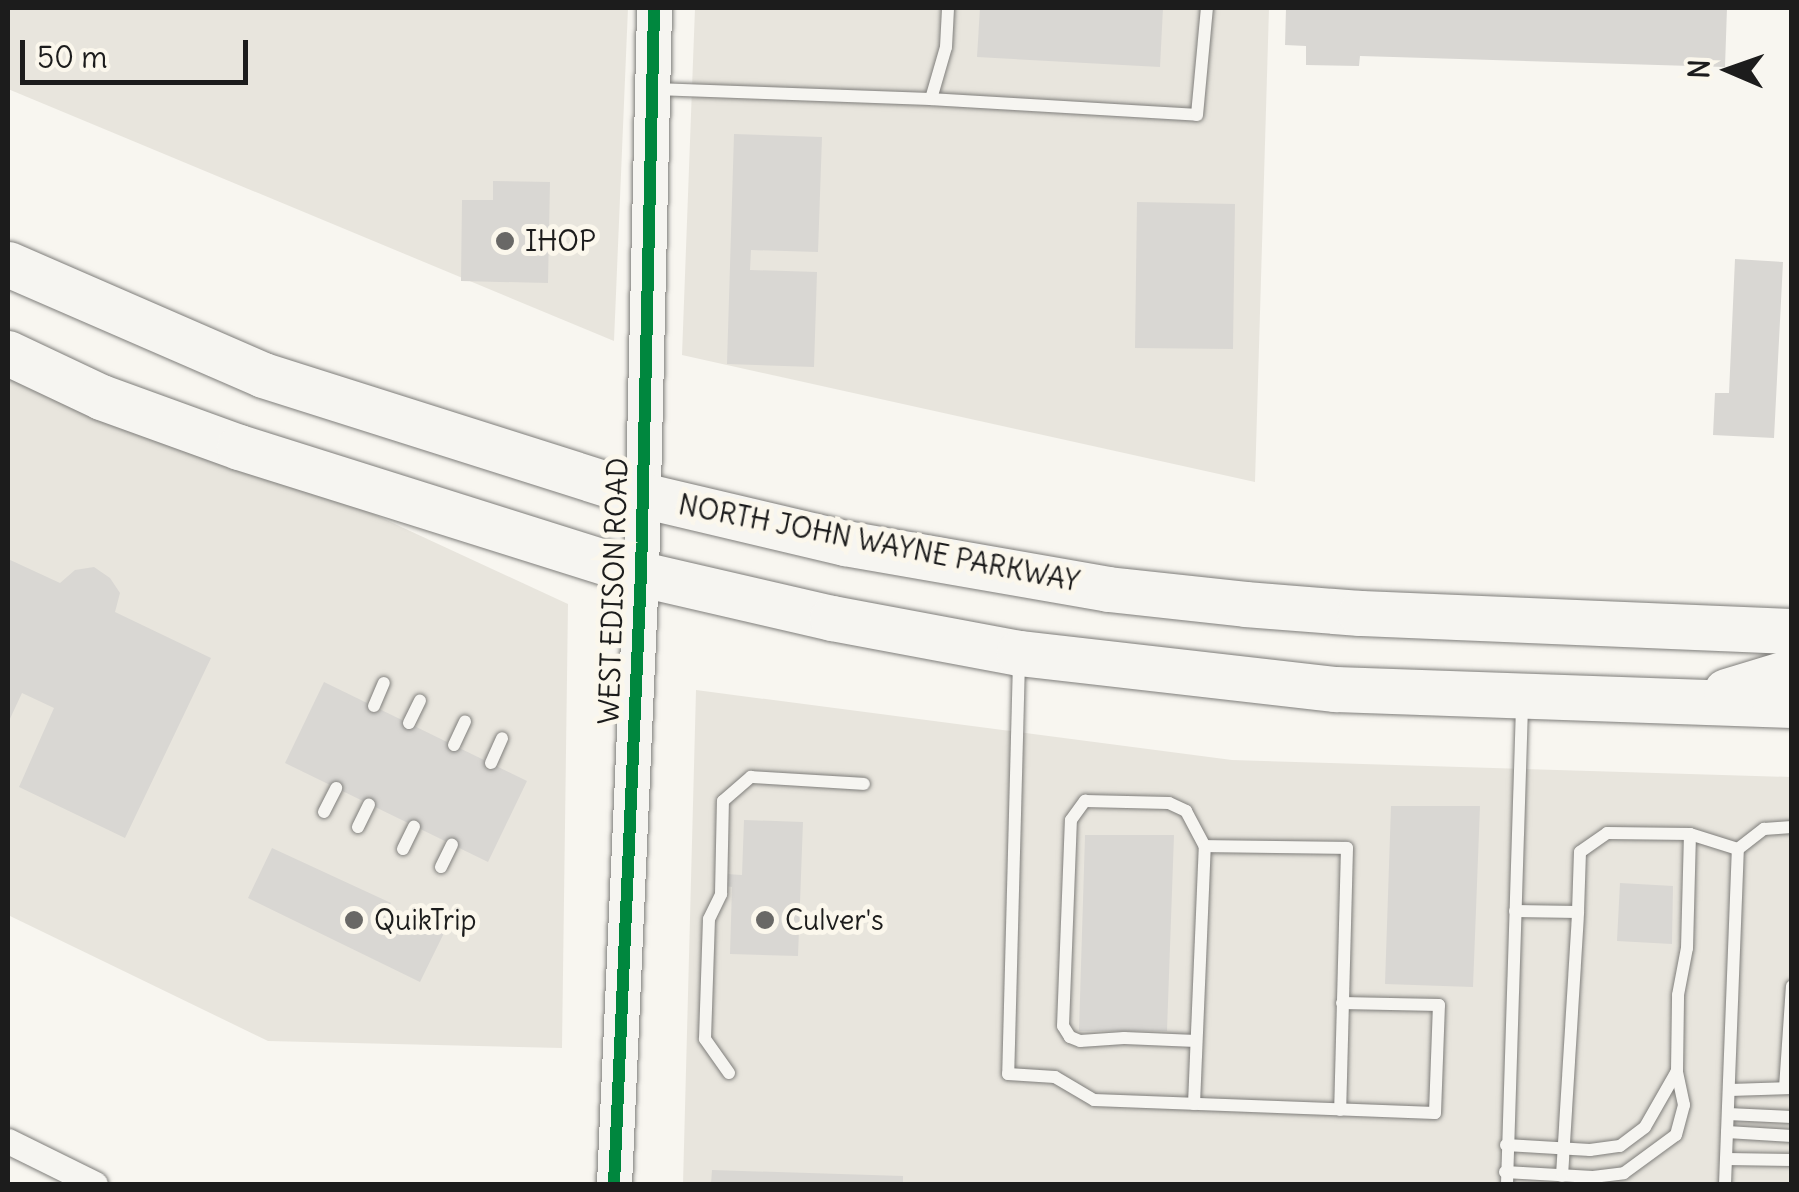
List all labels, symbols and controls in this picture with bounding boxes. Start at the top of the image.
scale bar [25,20,252,82]
north arrow [1679,20,1779,120]
text: 50 m [37,38,107,76]
text: N [1681,59,1717,79]
place label: IHOP [525,224,596,258]
marker: IHOP [494,230,516,252]
street label: WEST EDISON ROAD [592,457,634,725]
street label: NORTH JOHN WAYNE PARKWAY [676,488,1082,598]
place label: QuikTrip [374,903,476,937]
place label: Culver's [785,903,884,937]
marker: QuikTrip [343,909,365,931]
marker: Culver's [754,909,776,931]

